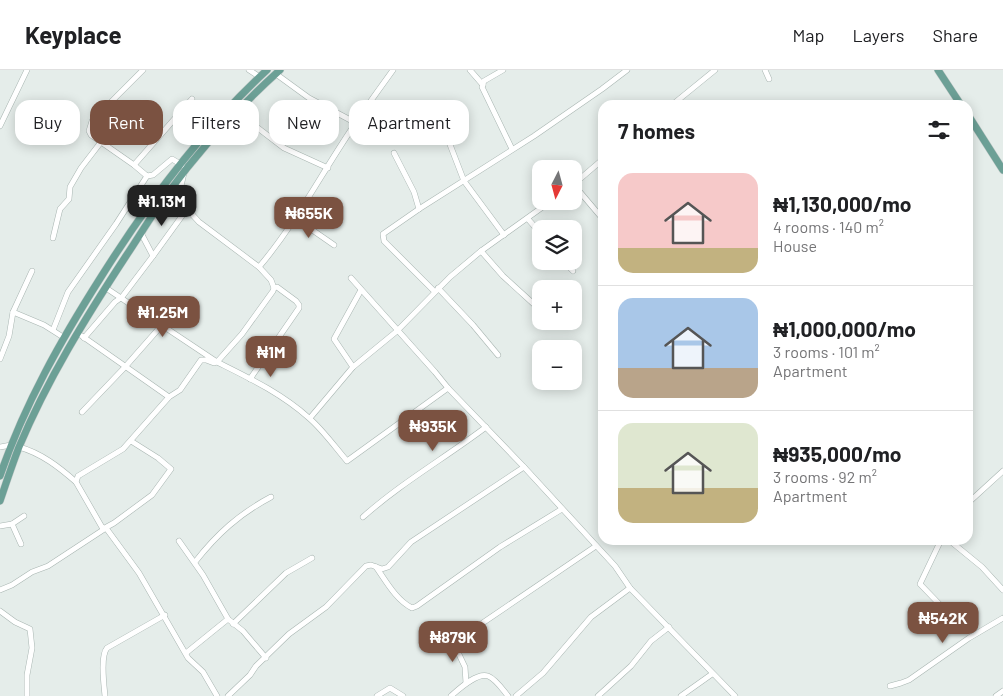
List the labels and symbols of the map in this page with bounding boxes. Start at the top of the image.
north arrow [532,160,582,210]
pin: ₦1.13M [121,184,203,227]
pin: ₦655K [274,196,344,239]
pin: ₦1.25M [122,296,204,338]
pin: ₦1M [247,336,295,378]
pin: ₦935K [398,410,468,452]
pin: ₦542K [908,602,978,644]
pin: ₦879K [418,620,488,663]

